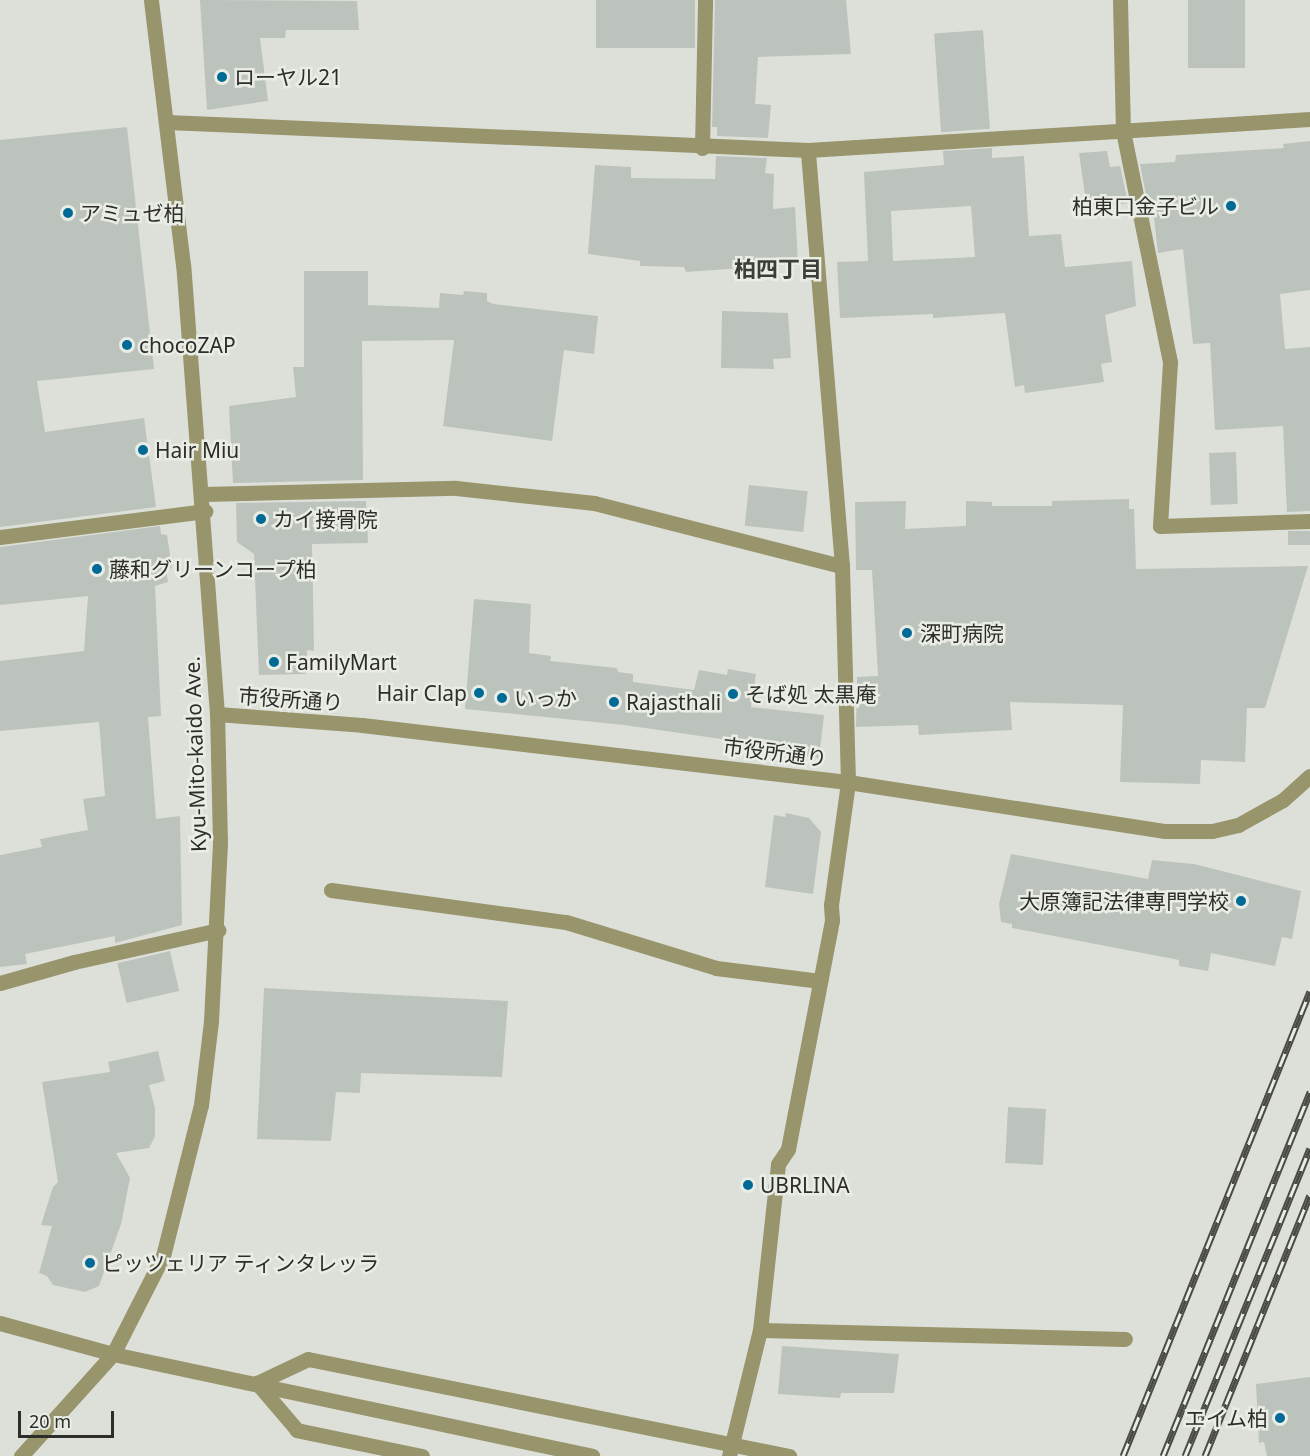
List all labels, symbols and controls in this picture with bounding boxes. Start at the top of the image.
place label: ローヤル21 [234,64,342,90]
marker: ローヤル21 [215,70,229,84]
place label: 柏東口金子ビル [1072,193,1219,219]
marker: 柏東口金子ビル [1224,199,1238,213]
place label: アミュゼ柏 [80,200,185,226]
marker: アミュゼ柏 [61,206,75,220]
district label: 柏四丁目 [734,256,822,282]
place label: chocoZAP [139,332,236,358]
marker: chocoZAP [120,338,134,352]
place label: Hair Miu [155,437,239,463]
marker: Hair Miu [136,443,150,457]
place label: カイ接骨院 [273,506,378,532]
marker: カイ接骨院 [254,512,268,526]
place label: 藤和グリーンコープ柏 [109,556,319,582]
marker: 藤和グリーンコープ柏 [90,562,104,576]
place label: 深町病院 [920,620,1004,646]
marker: 深町病院 [898,624,916,642]
place label: FamilyMart [286,649,397,675]
marker: FamilyMart [267,655,281,669]
street label: Kyu-Mito-kaido Ave. [179,656,211,852]
place label: Hair Clap [377,680,467,706]
place label: そば処 太黒庵 [745,681,876,707]
street label: 市役所通り [238,683,344,715]
place label: いっか [514,685,577,711]
marker: Hair Clap [472,686,486,700]
marker: そば処 太黒庵 [726,687,740,701]
place label: Rajasthali [626,689,721,715]
marker: いっか [495,691,509,705]
marker: Rajasthali [607,695,621,709]
street label: 市役所通り [721,733,829,771]
place label: 大原簿記法律専門学校 [1019,888,1229,914]
marker: 大原簿記法律専門学校 [1234,894,1248,908]
place label: UBRLINA [760,1172,850,1198]
marker: UBRLINA [741,1178,755,1192]
place label: ピッツェリア ティンタレッラ [102,1250,380,1276]
marker: ピッツェリア ティンタレッラ [83,1256,97,1270]
scale bar [21,1399,117,1437]
place label: エイム柏 [1184,1405,1268,1431]
text: 20 m [29,1409,71,1433]
marker: エイム柏 [1273,1411,1287,1425]

